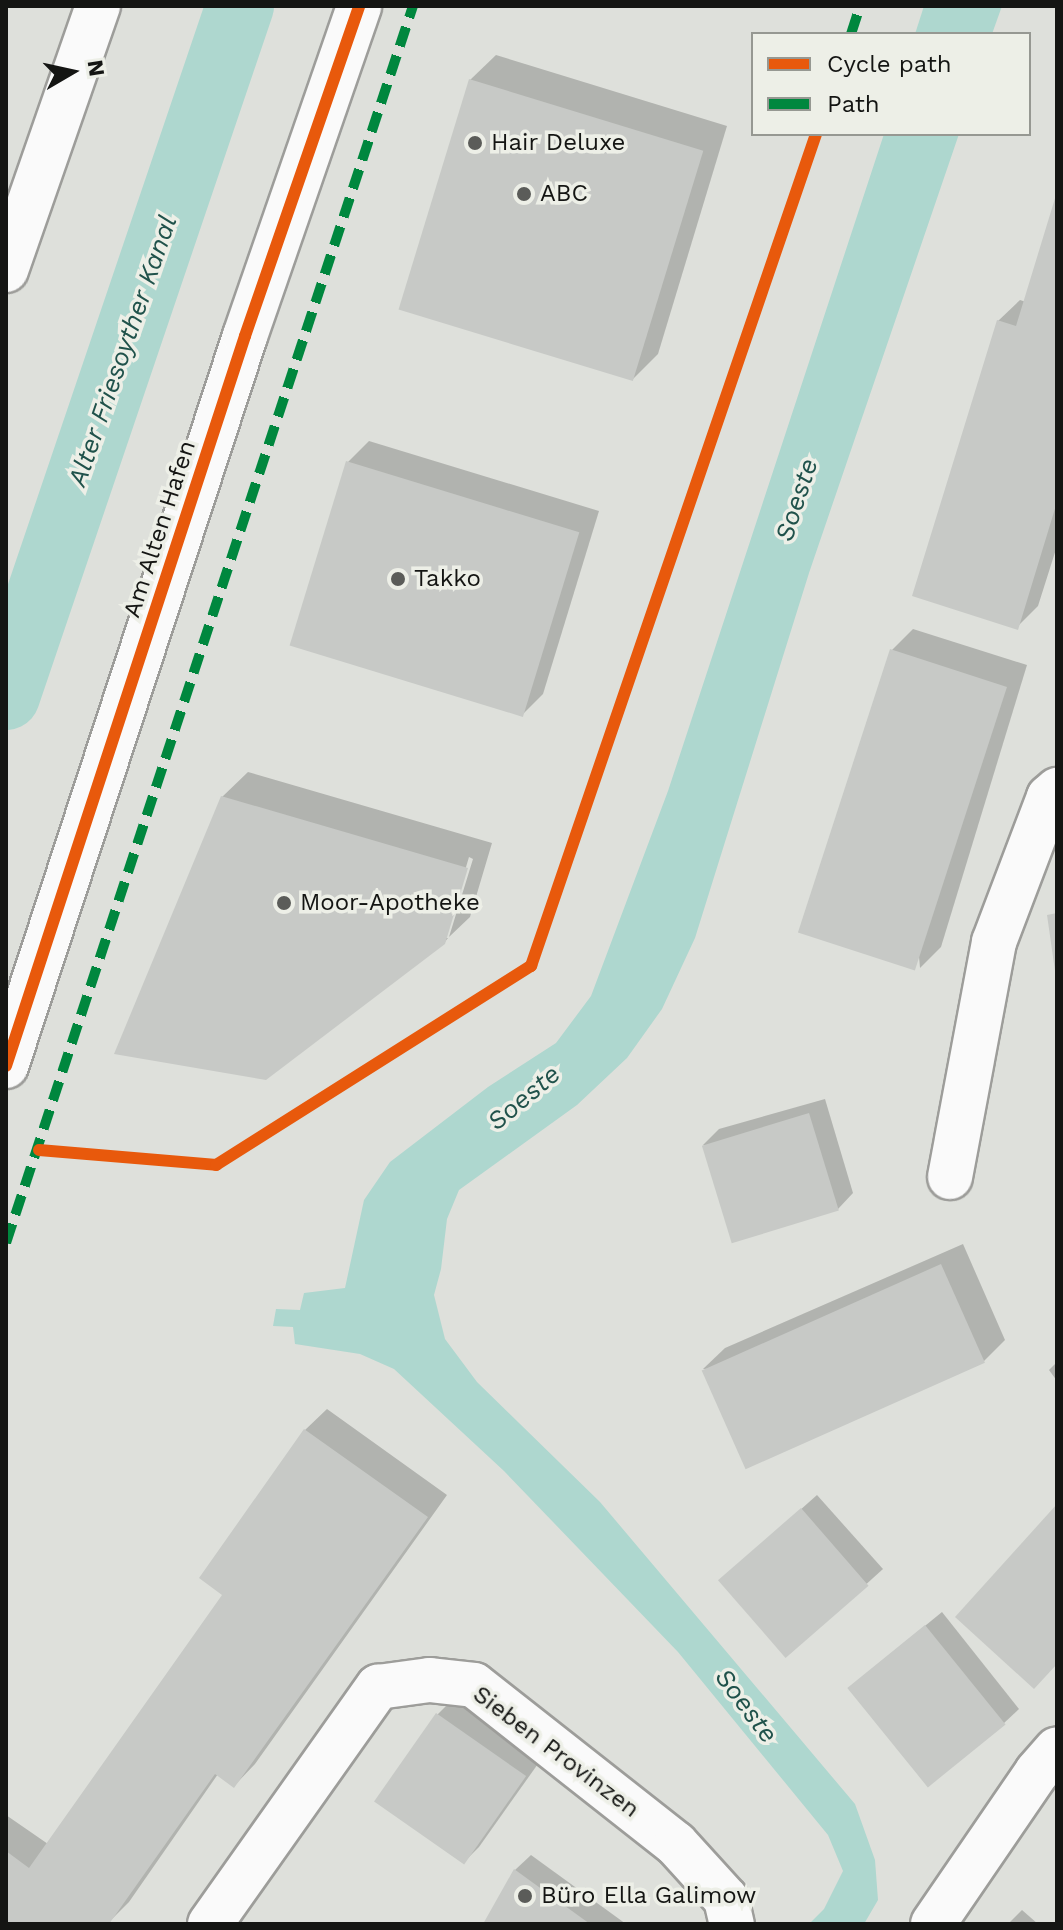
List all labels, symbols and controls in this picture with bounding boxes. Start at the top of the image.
north arrow [32,32,112,112]
legend [751,32,1031,136]
text: Cycle path [827,50,952,78]
text: N [83,58,110,78]
text: Path [827,90,880,118]
place label: Hair Deluxe [491,129,626,157]
marker: Hair Deluxe [466,134,484,152]
place label: ABC [540,180,588,208]
marker: ABC [515,185,533,203]
water label: Alter Friesoyther Kanal [62,211,184,491]
street label: Am Alten Hafen [118,436,202,622]
water label: Soeste [769,455,825,545]
place label: Takko [414,565,481,593]
marker: Takko [389,570,407,588]
place label: Moor-Apotheke [300,889,480,917]
marker: Moor-Apotheke [275,894,293,912]
water label: Soeste [481,1059,567,1137]
water label: Soeste [708,1662,784,1750]
street label: Sieben Provinzen [467,1680,645,1824]
place label: Büro Ella Galimow [541,1882,757,1910]
marker: Büro Ella Galimow [516,1887,534,1905]

